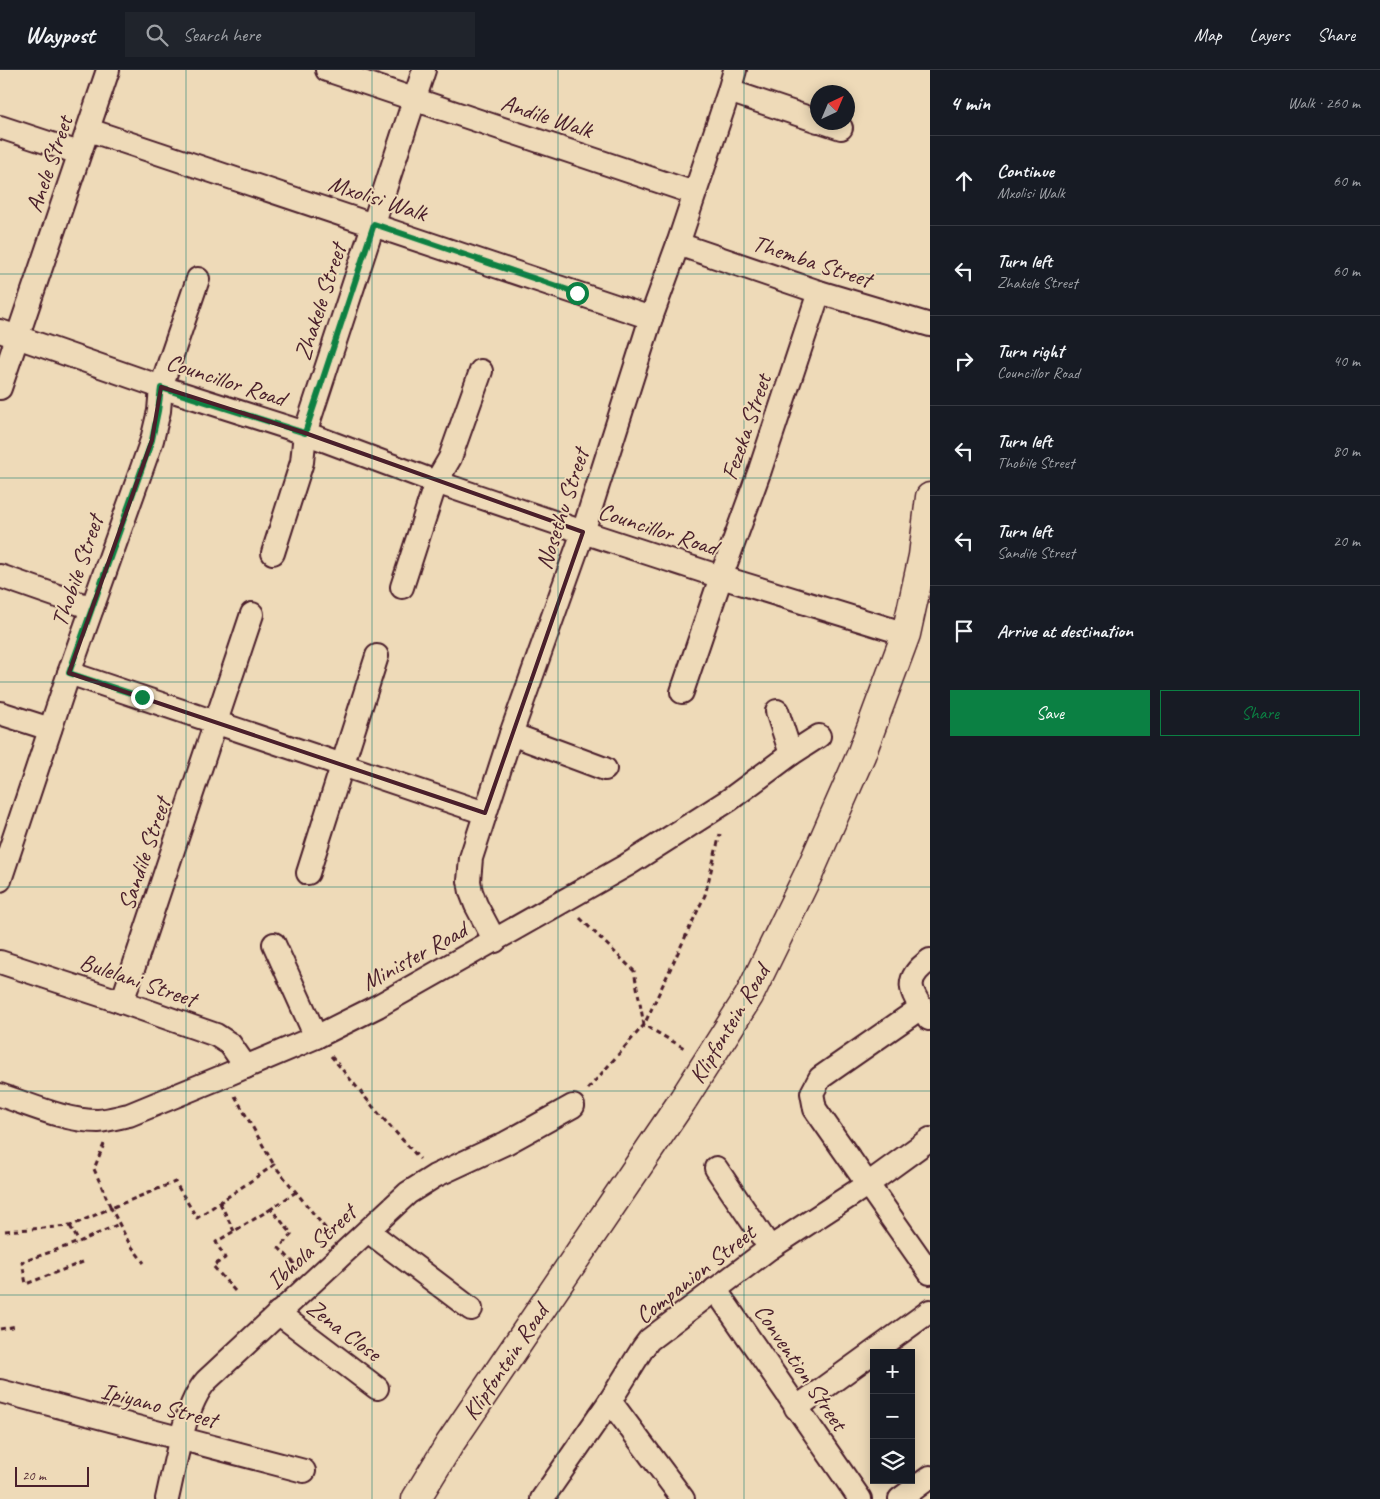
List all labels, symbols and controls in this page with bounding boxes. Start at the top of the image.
search box [125,12,475,57]
text: Waypost [25,20,95,50]
icon: search [143,21,171,49]
text: Search here [183,23,260,47]
text: Map [1194,24,1222,46]
text: Layers [1250,24,1289,46]
text: Share [1317,24,1355,46]
north arrow [810,85,855,130]
street label: Andile Walk [498,87,599,145]
text: 4 min [950,90,990,116]
text: Walk · 260 m [1288,93,1360,113]
street label: Anele Street [19,110,80,216]
text: Continue [997,159,1054,183]
icon: ahead [950,167,978,195]
street label: Mxolisi Walk [325,168,433,229]
text: 60 m [1333,171,1360,191]
text: Mxolisi Walk [997,183,1065,203]
street label: Themba Street [749,228,878,295]
street label: Zhakele Street [287,237,354,364]
text: Turn left [997,249,1052,273]
icon: left [950,257,978,285]
text: 60 m [1333,261,1360,281]
text: Zhakele Street [997,273,1077,293]
route start [566,282,589,305]
text: Turn right [997,339,1064,363]
street label: Councillor Road [162,347,293,414]
icon: right [950,347,978,375]
text: 40 m [1333,351,1360,371]
text: Councillor Road [997,363,1080,383]
street label: Fezeka Street [714,368,779,484]
text: Turn left [997,429,1052,453]
icon: left [950,437,978,465]
text: 80 m [1333,441,1360,461]
street label: Nosethu Street [528,442,596,573]
text: Thobile Street [997,453,1074,473]
street label: Councillor Road [594,496,725,563]
street label: Thobile Street [44,508,111,631]
text: Turn left [997,519,1052,543]
icon: left [950,527,978,555]
text: 20 m [1333,531,1360,551]
text: Sandile Street [997,543,1075,563]
icon: arrive [950,617,978,645]
text: Arrive at destination [997,619,1133,643]
route end [131,686,154,709]
button: Save [950,690,1150,736]
button: Share [1160,690,1360,736]
street label: Sandile Street [111,791,178,914]
street label: Minister Road [356,913,475,997]
street label: Bulelani Street [76,946,203,1015]
street label: Klipfontein Road [682,956,778,1089]
street label: Ibhola Street [260,1196,364,1296]
street label: Companion Street [629,1217,763,1330]
street label: Zena Close [301,1292,389,1369]
street label: Klipfontein Road [455,1295,557,1426]
street label: Convention Street [748,1298,856,1438]
map controls [870,1349,915,1484]
button: + [870,1349,915,1394]
street label: Ipiyano Street [98,1375,223,1436]
button: − [870,1394,915,1439]
button: layers [870,1439,915,1484]
scale bar [15,1464,89,1487]
text: 20 m [22,1467,46,1484]

